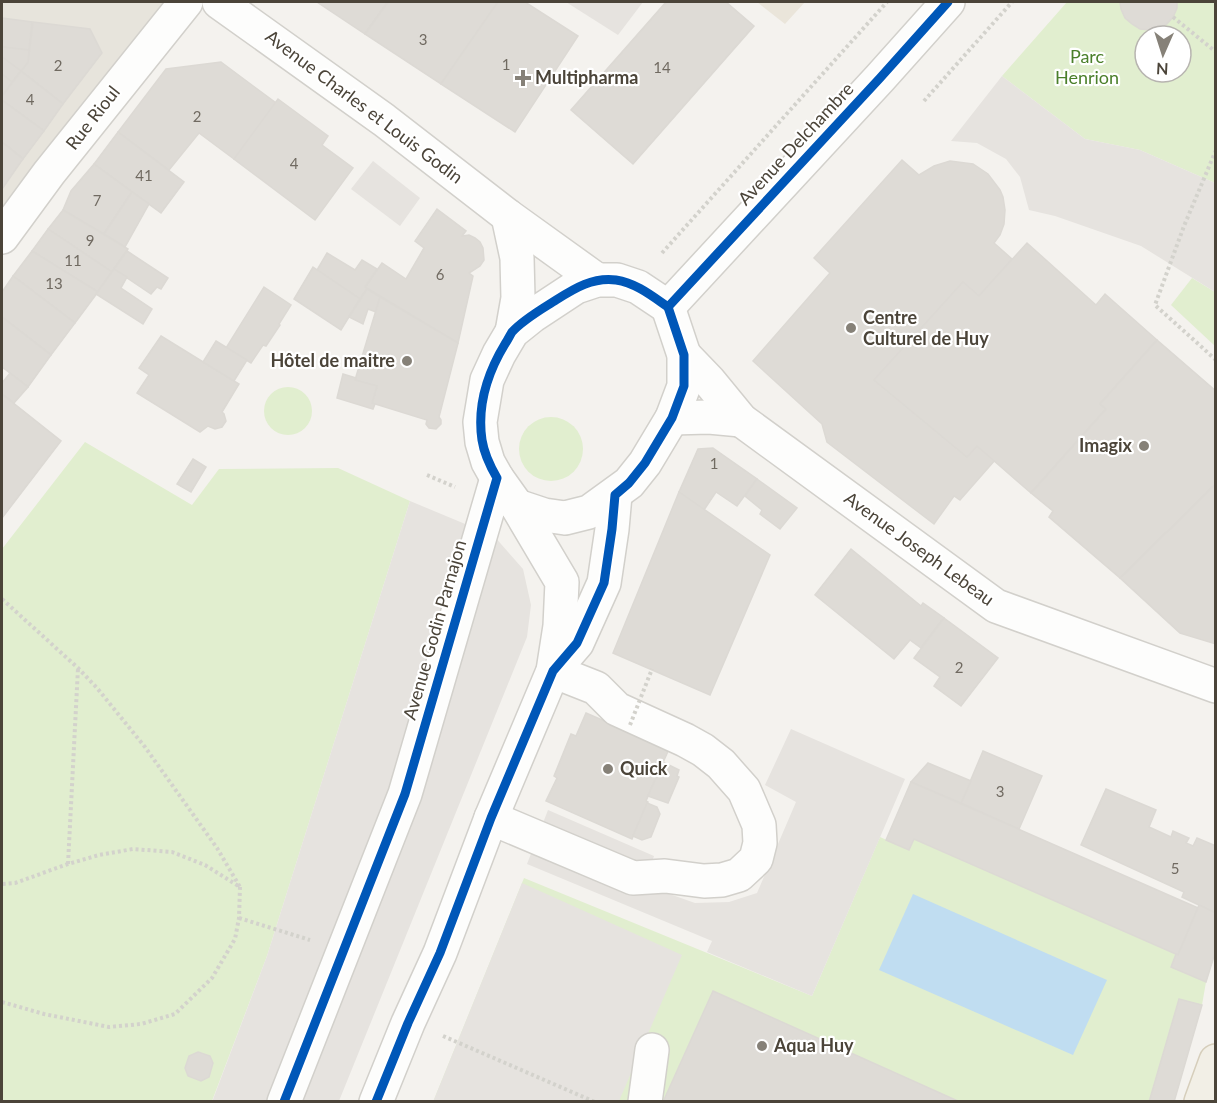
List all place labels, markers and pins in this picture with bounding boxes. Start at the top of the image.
place label: Multipharma [535,66,638,88]
marker: Multipharma [516,71,530,85]
place label: Centre Culturel de Huy [863,306,989,349]
marker: Centre Culturel de Huy [844,321,858,335]
place label: Hôtel de maitre [270,349,395,371]
marker: Hôtel de maitre [400,354,414,368]
place label: Imagix [1079,434,1133,456]
marker: Imagix [1137,439,1151,453]
place label: Quick [620,757,668,779]
marker: Quick [601,762,615,776]
place label: Aqua Huy [773,1034,854,1056]
marker: Aqua Huy [755,1039,769,1053]

